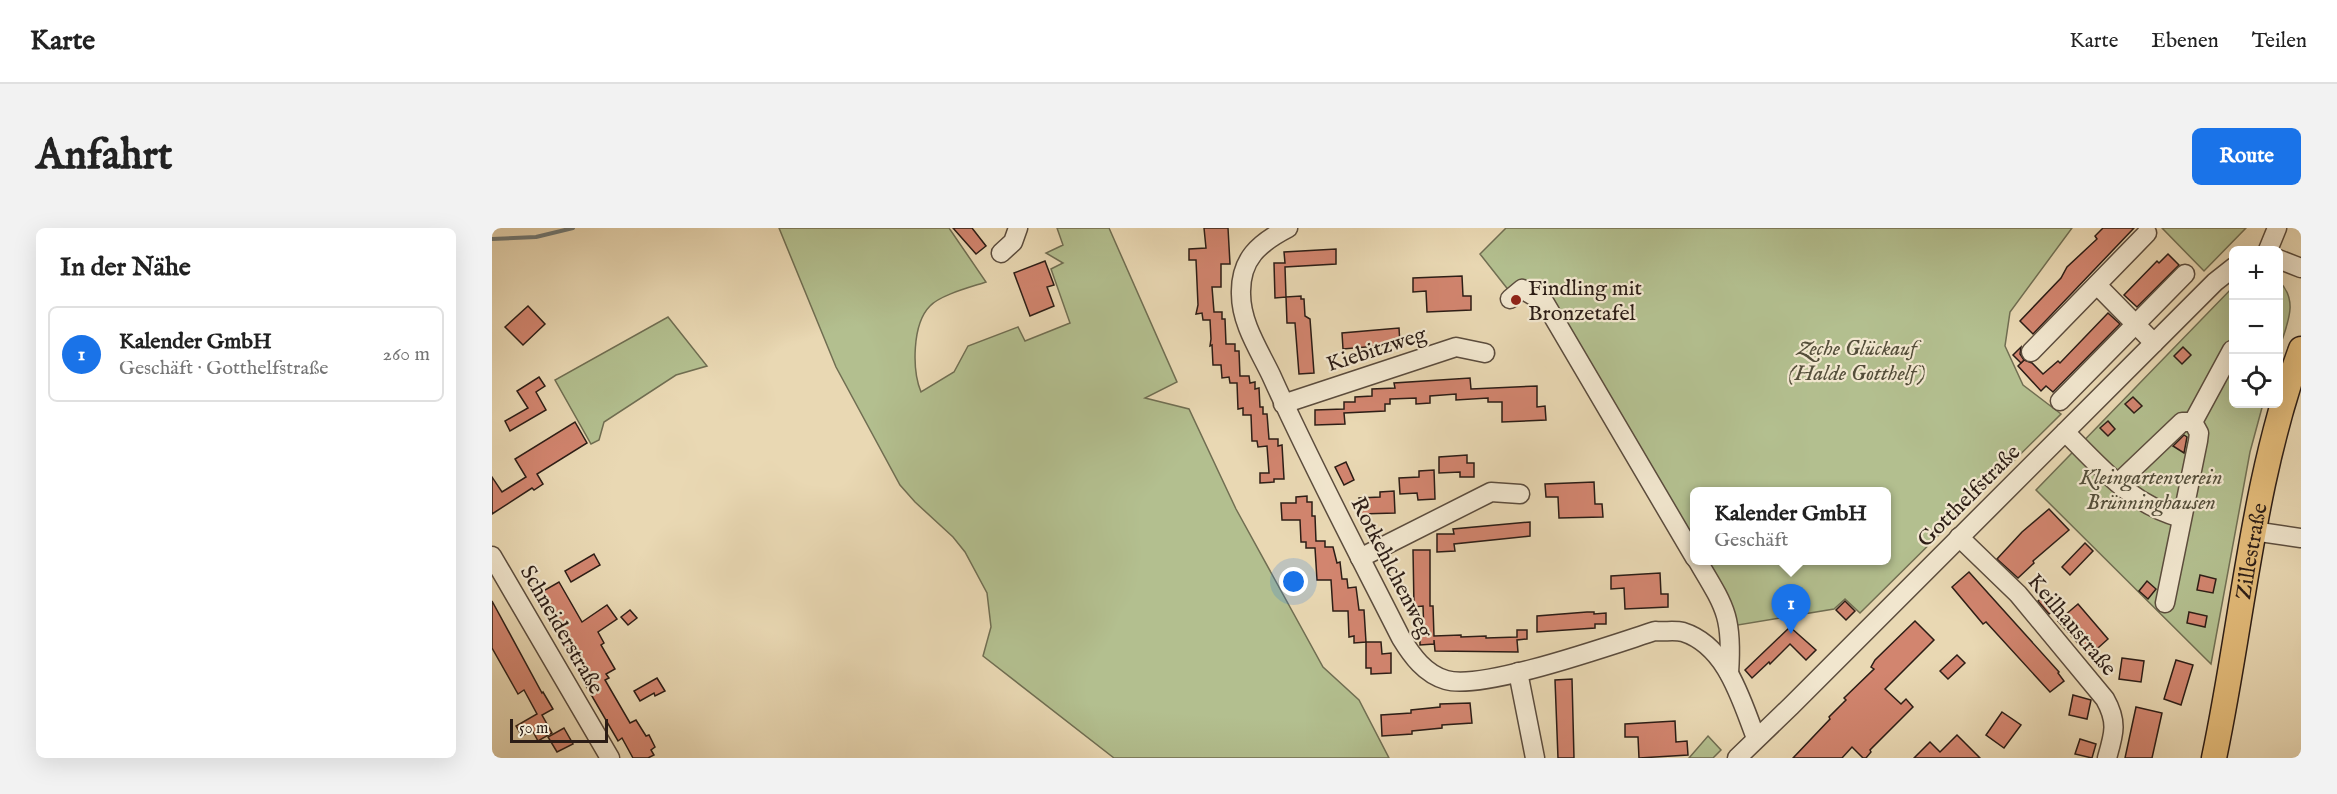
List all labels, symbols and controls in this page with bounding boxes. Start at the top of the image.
text: Karte [30,24,95,59]
text: Karte [2070,28,2118,55]
text: Ebenen [2151,28,2219,55]
text: Teilen [2252,28,2307,55]
button: Route [2192,128,2301,185]
text: Anfahrt [36,130,172,183]
map controls [2229,246,2283,408]
button: + [2229,246,2283,300]
text: In der Nähe [60,251,191,284]
place label: Findling mit Bronzetafel [1528,275,1642,328]
marker: Findling mit Bronzetafel [1509,293,1523,307]
button: − [2229,300,2283,354]
street label: Kiebitzweg [1323,320,1431,379]
text: Kalender GmbH [119,328,272,356]
park label: Zeche Glückauf (Halde Gotthelf) [1788,335,1926,388]
text: 1 [78,342,85,367]
text: 260 m [383,342,430,367]
button: locate [2229,354,2283,408]
text: Geschäft · Gotthelfstraße [119,356,329,381]
street label: Gotthelfstraße [1912,439,2027,554]
park label: Kleingartenverein Brünninghausen [2079,464,2222,517]
popup [1690,487,1891,565]
street label: Rotkehlchenweg [1344,493,1439,644]
text: Kalender GmbH [1714,500,1867,528]
street label: Zillestraße [2230,501,2275,602]
text: Geschäft [1714,528,1788,553]
street label: Schneiderstraße [513,561,609,699]
your location [1279,567,1308,596]
street label: Keilhaustraße [2021,568,2122,682]
pin: 1 [1772,584,1810,634]
scale bar [510,716,608,744]
text: 50 m [519,719,548,739]

